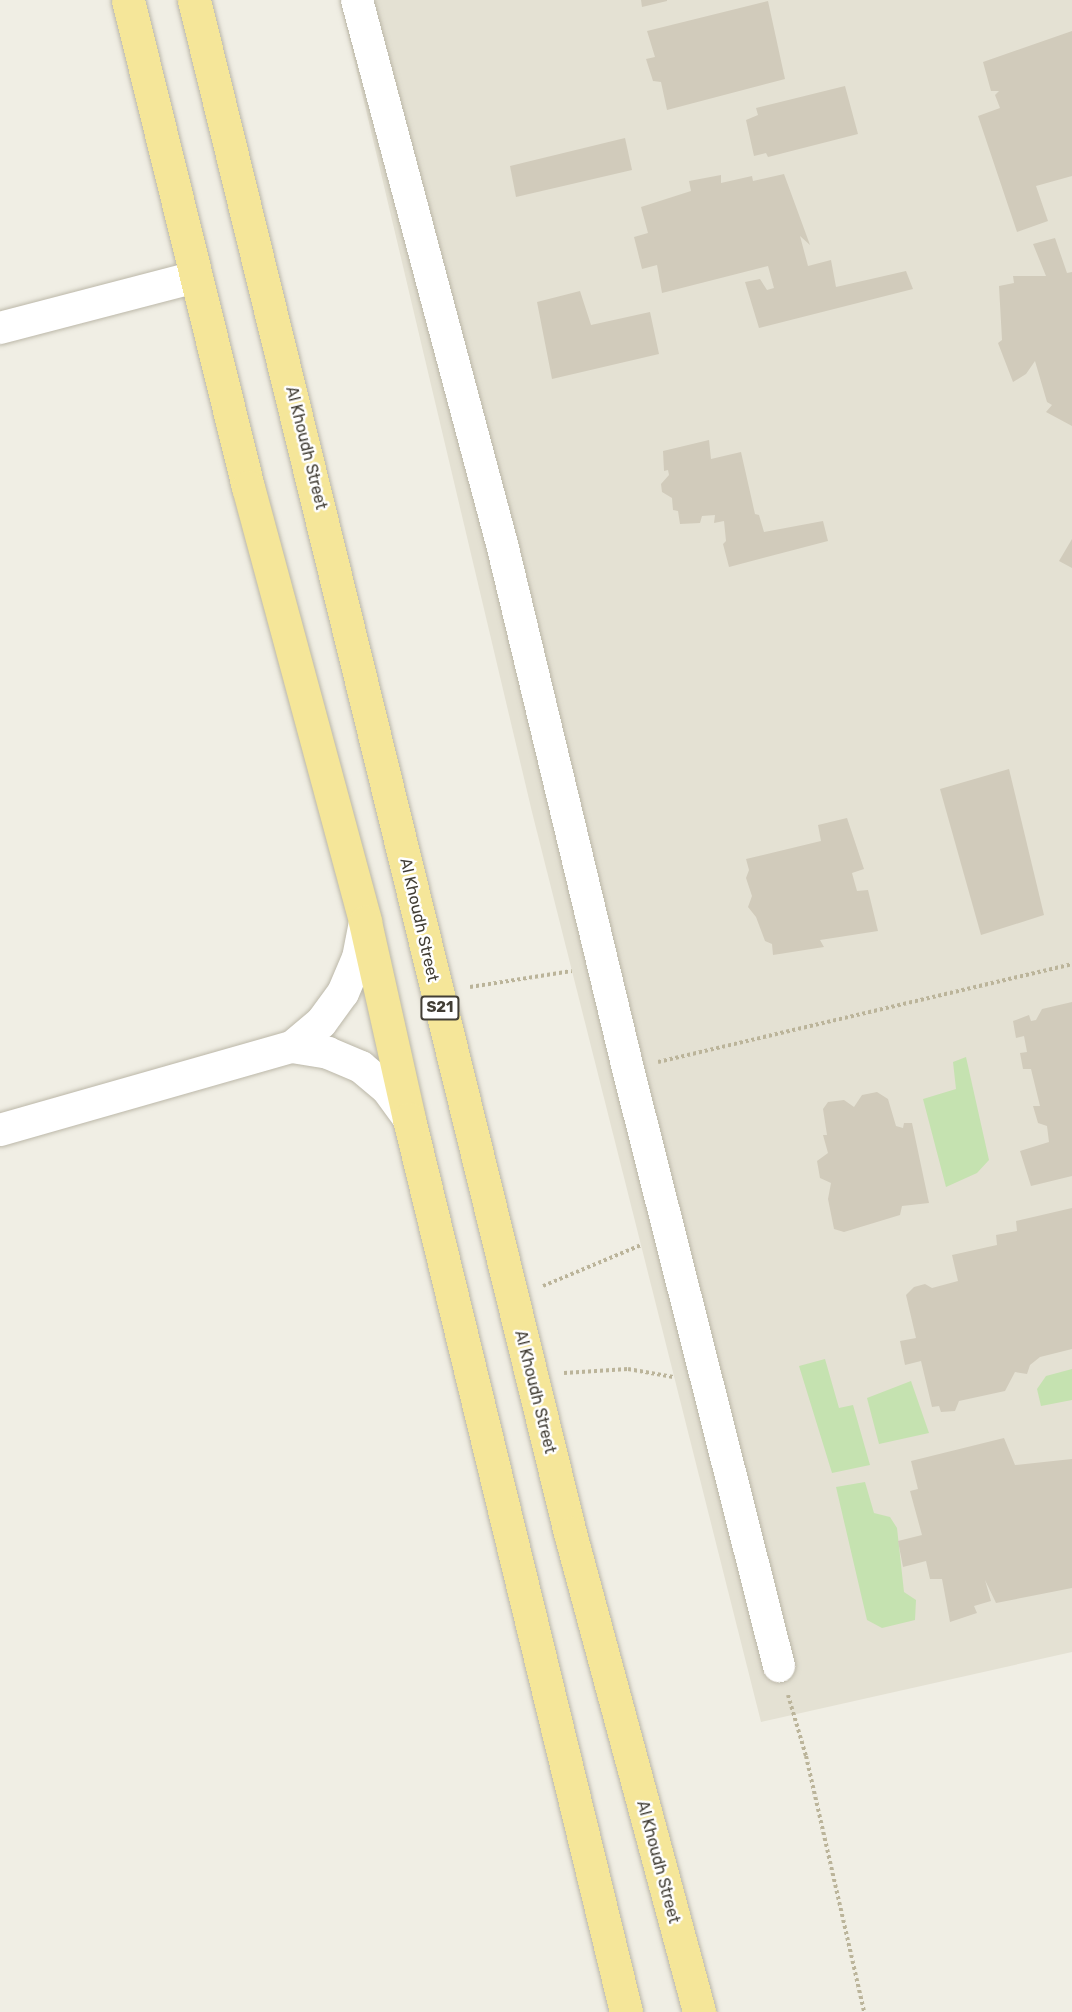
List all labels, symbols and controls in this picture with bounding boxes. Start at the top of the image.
street label: Al Khoudh Street [281,384,331,512]
street label: Al Khoudh Street [395,856,443,984]
road number: S21 [419,996,461,1020]
street label: Al Khoudh Street [510,1328,560,1456]
street label: Al Khoudh Street [632,1799,684,1925]

